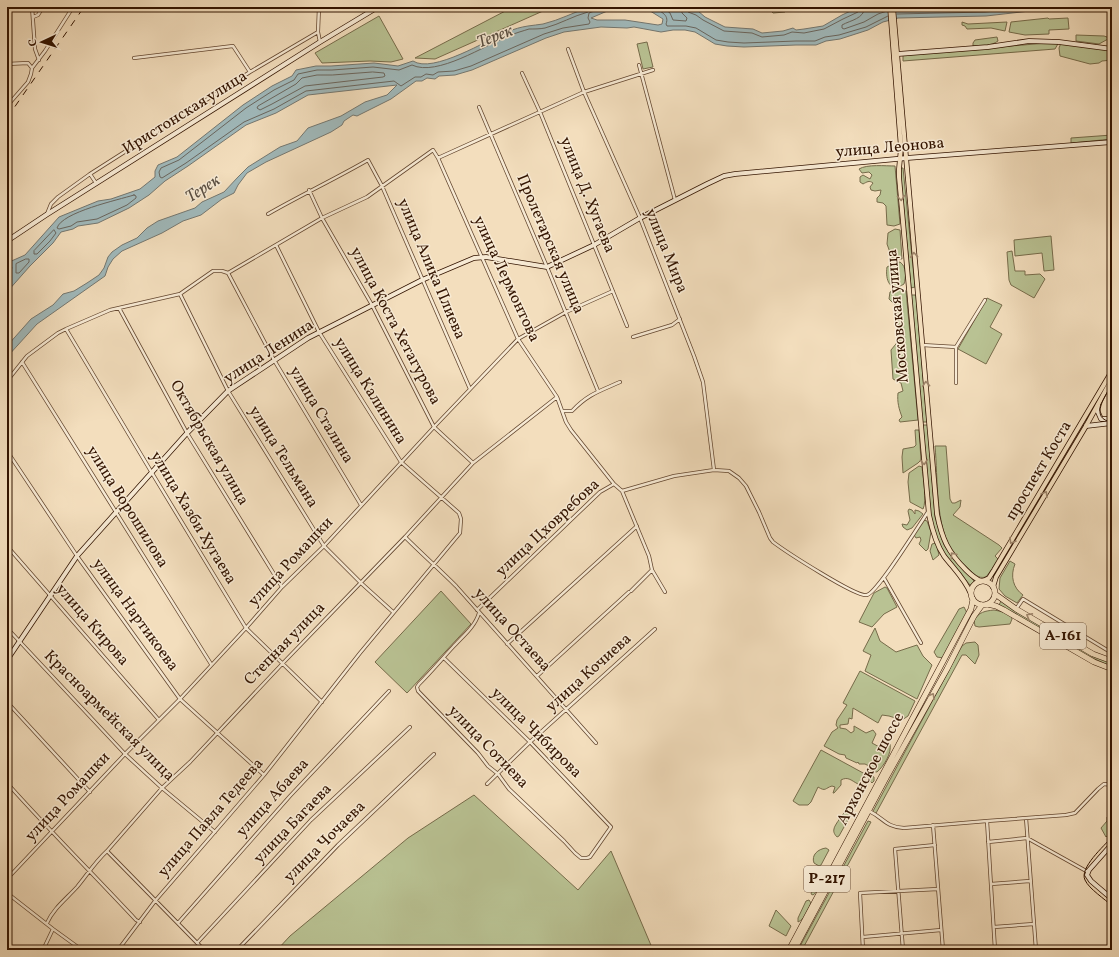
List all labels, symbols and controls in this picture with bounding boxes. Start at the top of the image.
water label: Терек [474,19,517,54]
north arrow [22,22,62,62]
text: С [26,39,41,47]
street label: Иристонская улица [118,66,252,160]
street label: улица Леонова [835,132,945,164]
street label: улица Д. Хугаева [554,134,620,256]
water label: Терек [181,169,226,209]
street label: Пролетарская улица [511,171,589,317]
street label: улица Алика Плиева [391,195,471,343]
one-way arrow [896,195,905,201]
street label: улица Мира [639,205,693,297]
street label: улица Лермонтова [467,212,545,346]
street label: улица Коста Хетагурова [344,243,446,409]
street label: Московская улица [881,248,915,384]
one-way arrow [909,252,918,258]
street label: улица Ленина [220,315,318,389]
street label: улица Калинина [328,333,412,449]
street label: улица Сталина [283,362,359,468]
street label: Октябрьская улица [164,376,254,510]
one-way arrow [921,381,930,387]
street label: улица Тельмана [243,402,323,512]
street label: проспект Коста [1001,417,1077,525]
street label: улица Ворошилова [81,442,174,572]
street label: улица Хазби Хугаева [145,447,242,589]
one-way arrow [920,459,929,466]
street label: улица Цховребова [491,474,605,582]
one-way arrow [1041,491,1048,498]
street label: улица Ромашки [244,512,339,612]
one-way arrow [1009,537,1016,544]
one-way arrow [951,553,958,560]
street label: улица Нартикоева [87,554,183,676]
street label: улица Кирова [50,579,134,671]
street label: улица Остаева [468,583,556,677]
street label: Степная улица [240,597,330,691]
one-way arrow [1026,613,1033,621]
road number: А-161 [1040,623,1086,649]
street label: улица Кочиева [541,629,637,717]
street label: Красноармейская улица [39,646,179,786]
street label: улица Чибирова [486,683,586,783]
one-way arrow [928,693,935,700]
street label: улица Сотиева [443,700,533,794]
street label: Архонское шоссе [832,709,910,829]
street label: улица Ромашки [21,747,116,847]
street label: улица Павла Тедеева [153,754,269,882]
street label: улица Абаева [232,754,314,842]
street label: улица Багаева [249,779,337,869]
street label: улица Чочаева [279,796,371,888]
road number: Р-217 [804,866,850,892]

